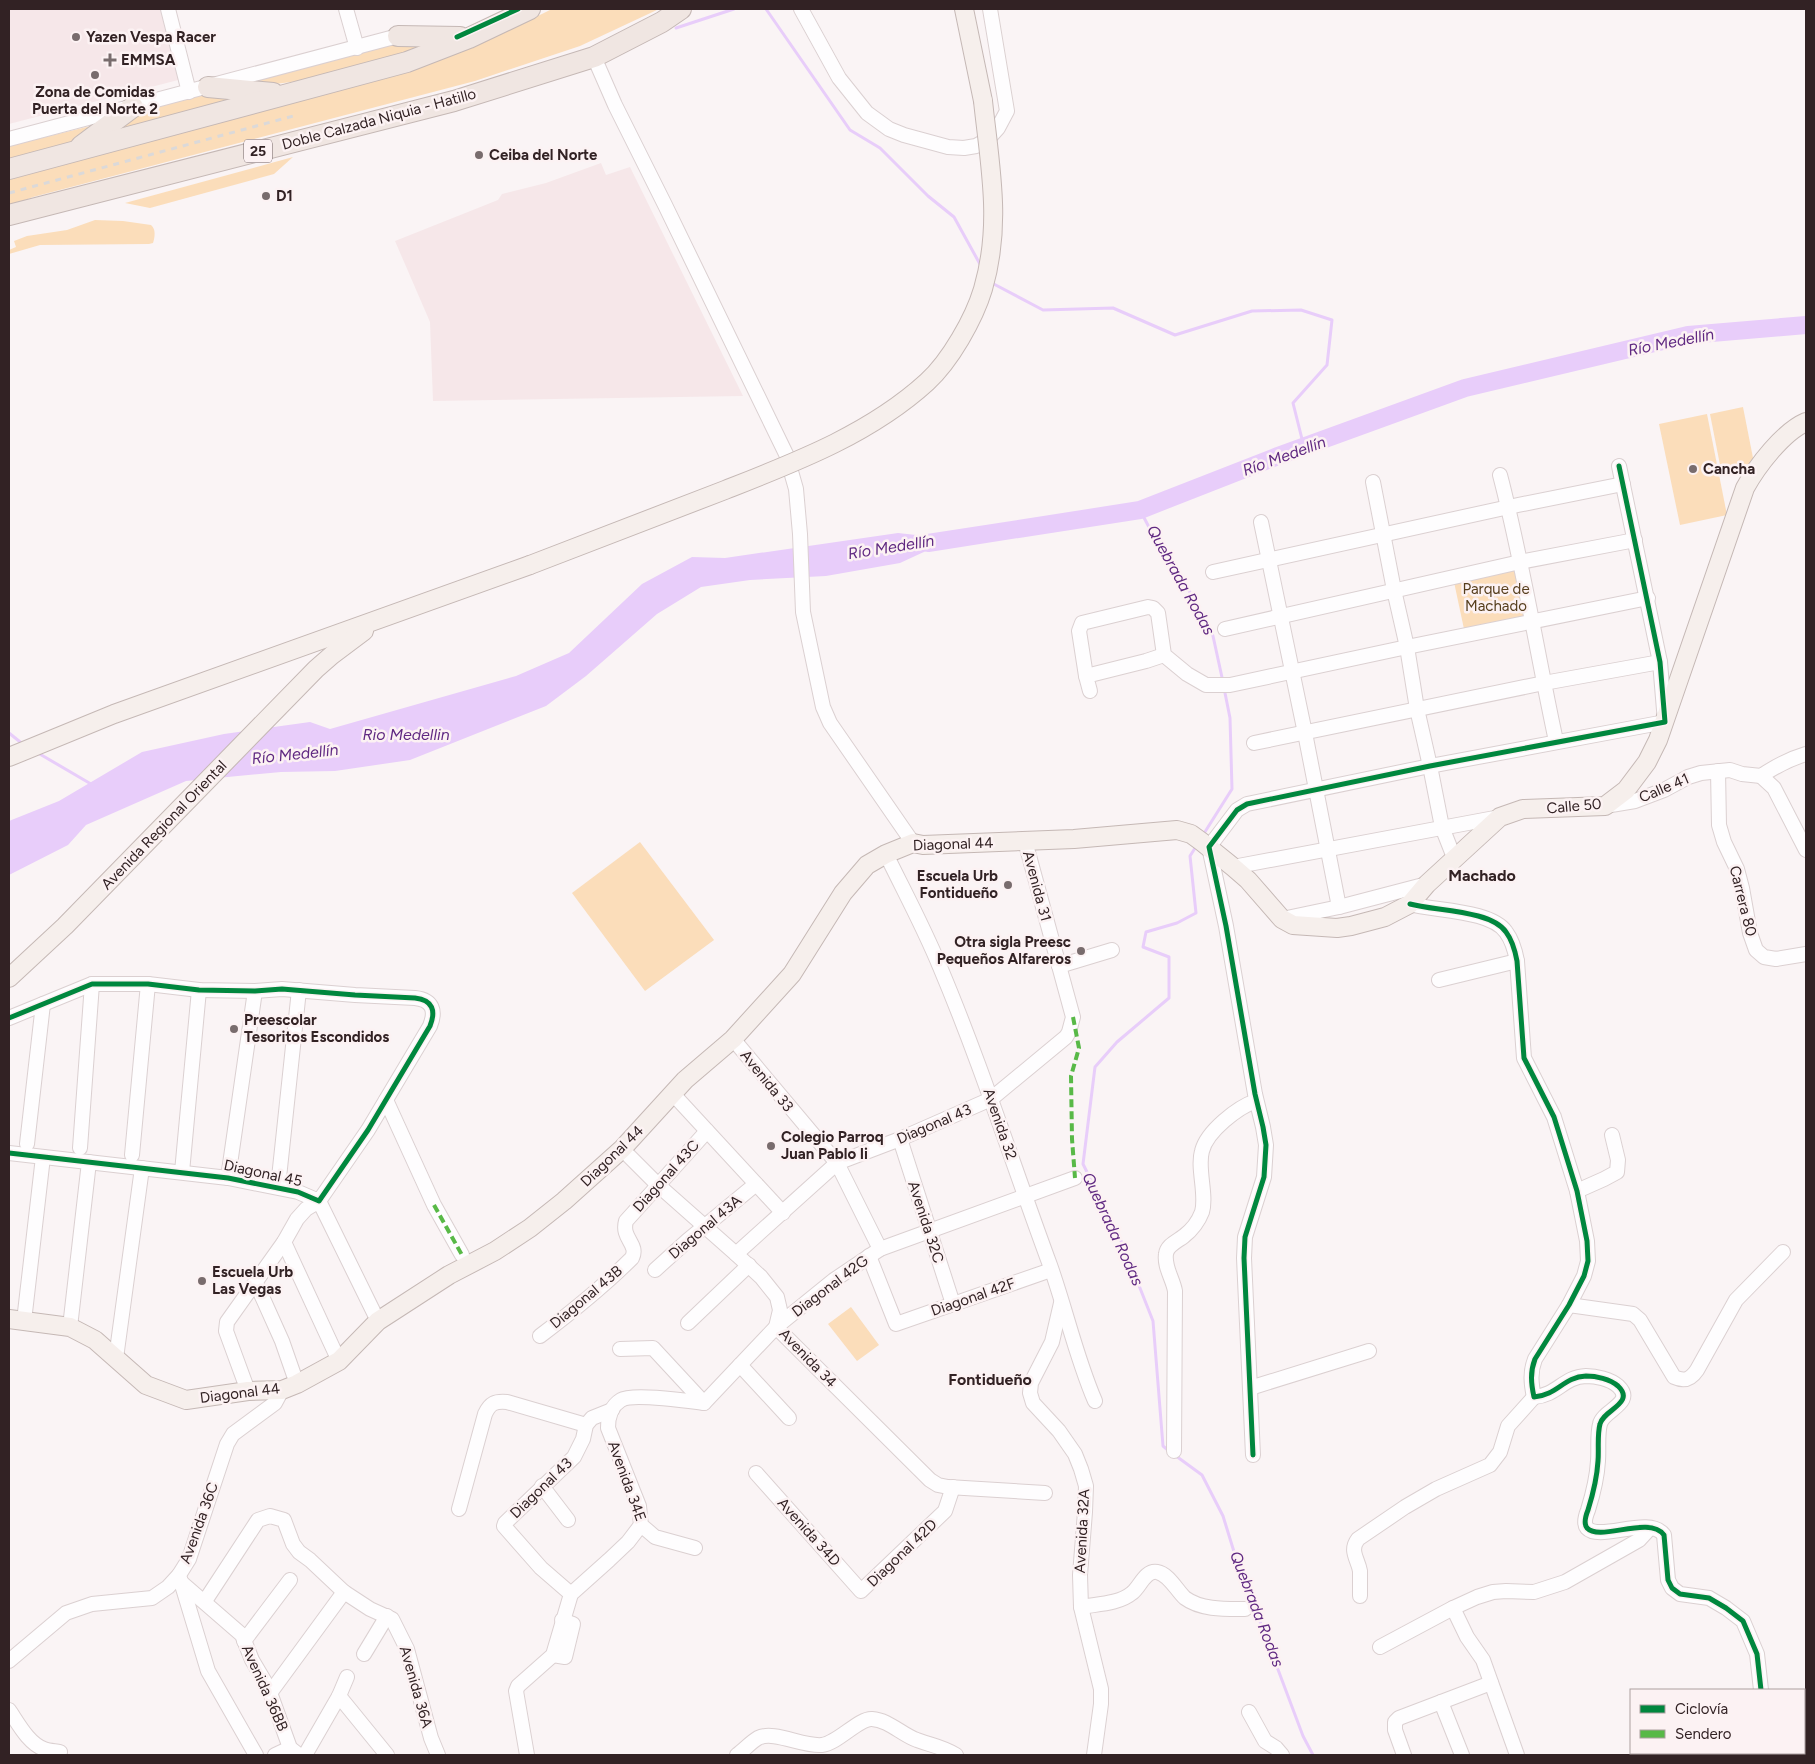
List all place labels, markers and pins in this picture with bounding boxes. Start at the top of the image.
place label: Yazen Vespa Racer [86,28,216,46]
marker: Yazen Vespa Racer [70,31,82,43]
place label: EMMSA [121,51,176,69]
marker: EMMSA [103,53,117,67]
marker: Zona de Comidas Puerta del Norte 2 [89,69,101,81]
place label: Zona de Comidas Puerta del Norte 2 [32,83,158,118]
place label: Ceiba del Norte [489,146,598,164]
marker: Ceiba del Norte [473,149,485,161]
place label: D1 [276,187,293,205]
marker: D1 [260,190,272,202]
place label: Cancha [1703,460,1755,478]
marker: Cancha [1687,463,1699,475]
place label: Escuela Urb Fontidueño [917,867,998,902]
marker: Escuela Urb Fontidueño [1002,879,1014,891]
place label: Otra sigla Preesc Pequeños Alfareros [937,933,1071,968]
marker: Otra sigla Preesc Pequeños Alfareros [1075,945,1087,957]
place label: Preescolar Tesoritos Escondidos [244,1011,389,1046]
marker: Preescolar Tesoritos Escondidos [228,1023,240,1035]
place label: Colegio Parroq Juan Pablo Ii [781,1128,884,1163]
marker: Colegio Parroq Juan Pablo Ii [765,1140,777,1152]
place label: Escuela Urb Las Vegas [212,1263,293,1298]
marker: Escuela Urb Las Vegas [196,1275,208,1287]

